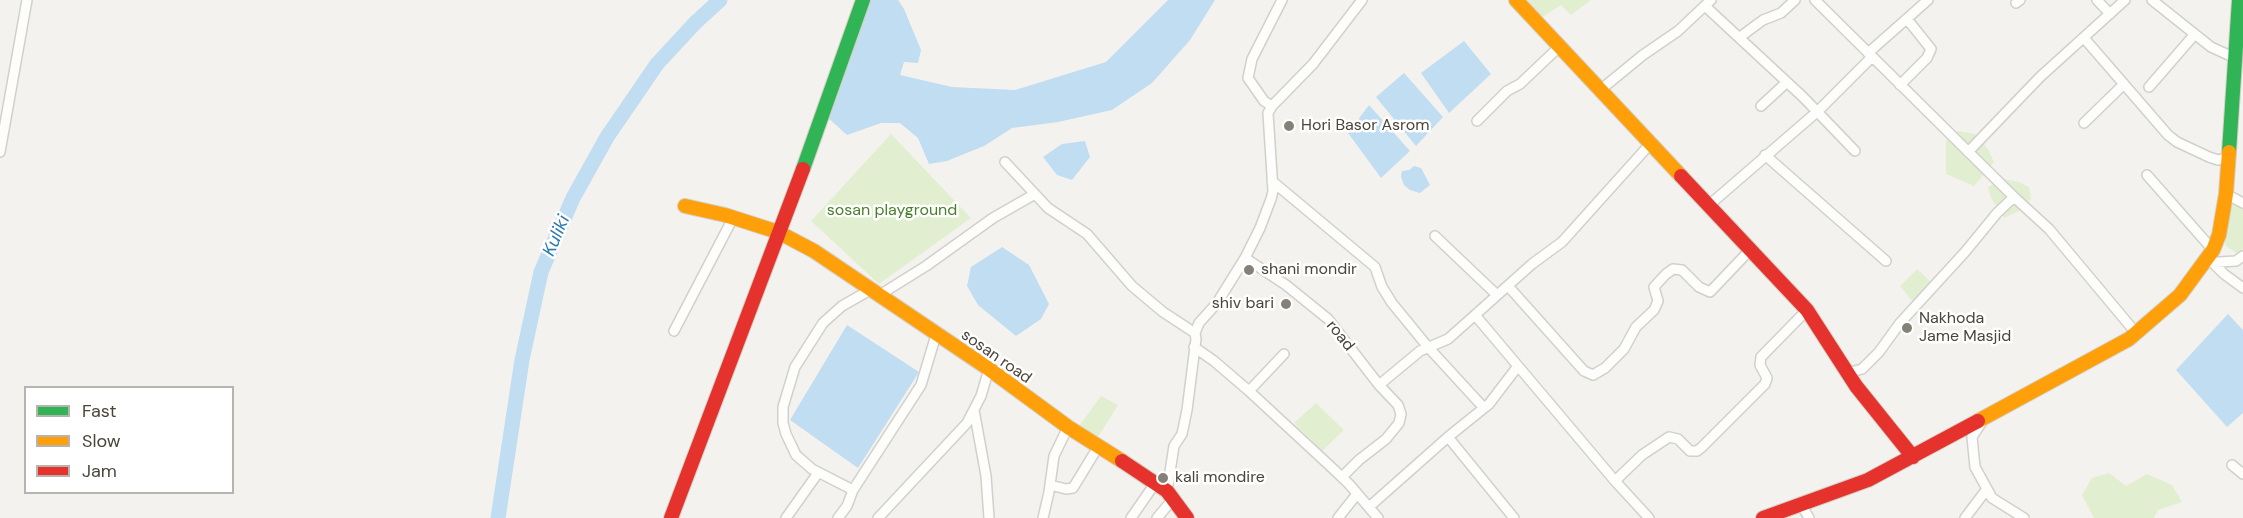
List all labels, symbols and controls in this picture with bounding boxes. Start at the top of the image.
place label: Hori Basor Asrom [1301,116,1429,136]
marker: Hori Basor Asrom [1282,119,1296,133]
park label: sosan playground [827,201,957,221]
water label: Kuliki [539,212,575,260]
place label: shani mondir [1261,260,1357,280]
marker: shani mondir [1242,263,1256,277]
place label: shiv bari [1212,294,1274,314]
marker: shiv bari [1279,297,1293,311]
place label: Nakhoda Jame Masjid [1919,309,2011,347]
street label: road [1322,317,1358,355]
marker: Nakhoda Jame Masjid [1900,321,1914,335]
street label: sosan road [957,326,1035,388]
legend [24,386,234,494]
text: Fast [82,399,117,423]
text: Slow [82,429,121,453]
text: Jam [82,459,117,483]
place label: kali mondire [1175,468,1265,488]
marker: kali mondire [1156,471,1170,485]

